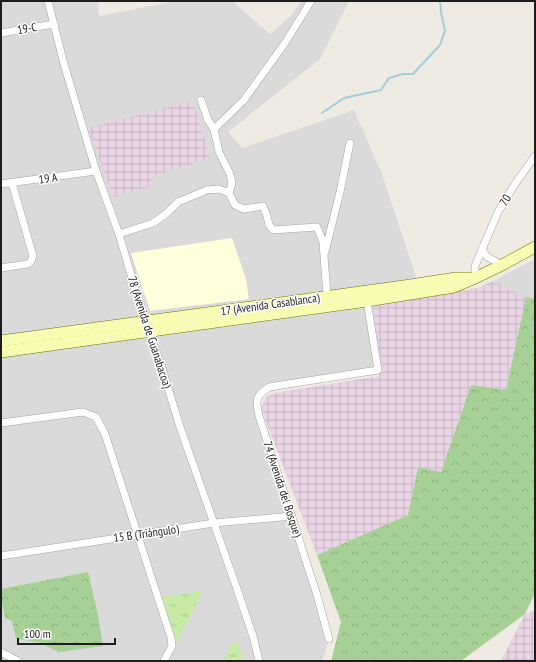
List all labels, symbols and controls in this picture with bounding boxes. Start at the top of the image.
street label: 19-C [16,19,39,37]
street label: 19 A [38,169,59,187]
street label: 70 [496,192,514,208]
street label: 78 (Avenida de Guanabacoa) [125,274,175,390]
street label: 17 (Avenida Casablanca) [219,290,321,318]
street label: 74 (Avenida del Bosque) [260,439,306,539]
street label: 15 B (Triángulo) [112,521,180,545]
scale bar [18,620,115,646]
text: 100 m [24,626,51,641]

